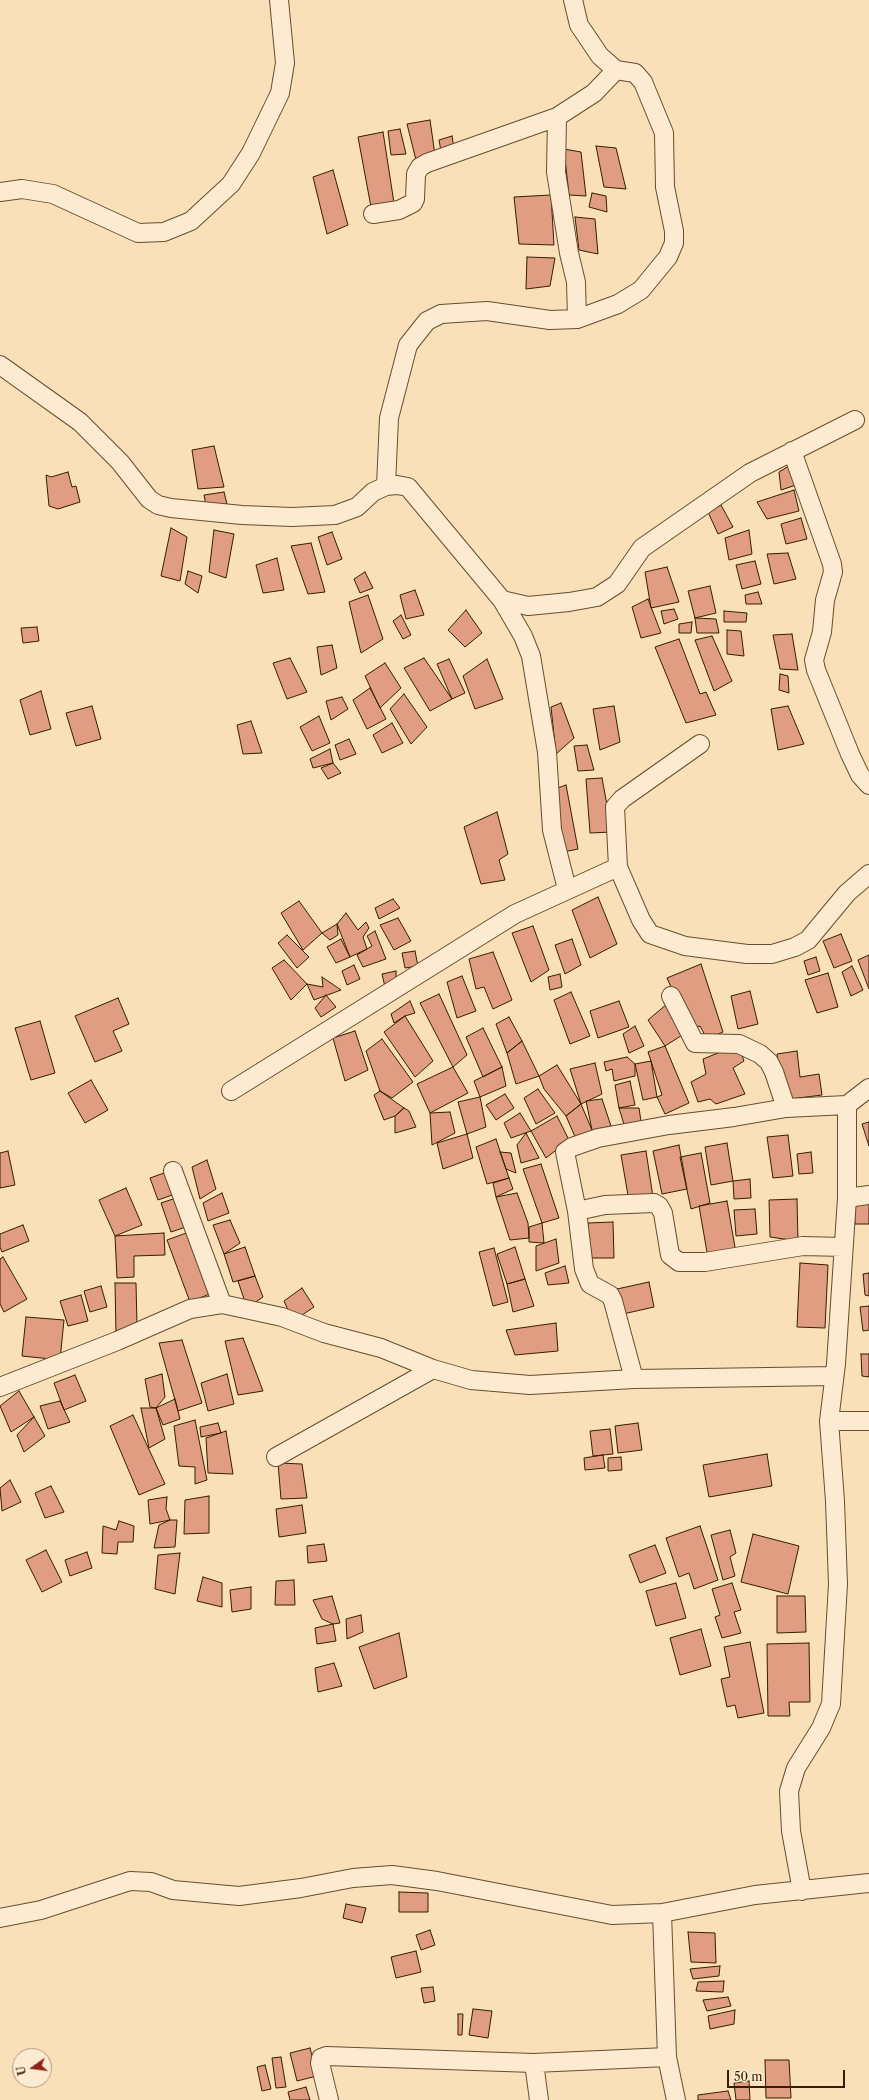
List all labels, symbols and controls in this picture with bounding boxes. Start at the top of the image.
north arrow [12,2048,52,2088]
scale bar [729,2062,847,2088]
text: U [13,2065,29,2077]
text: 50 m [734,2069,763,2084]

